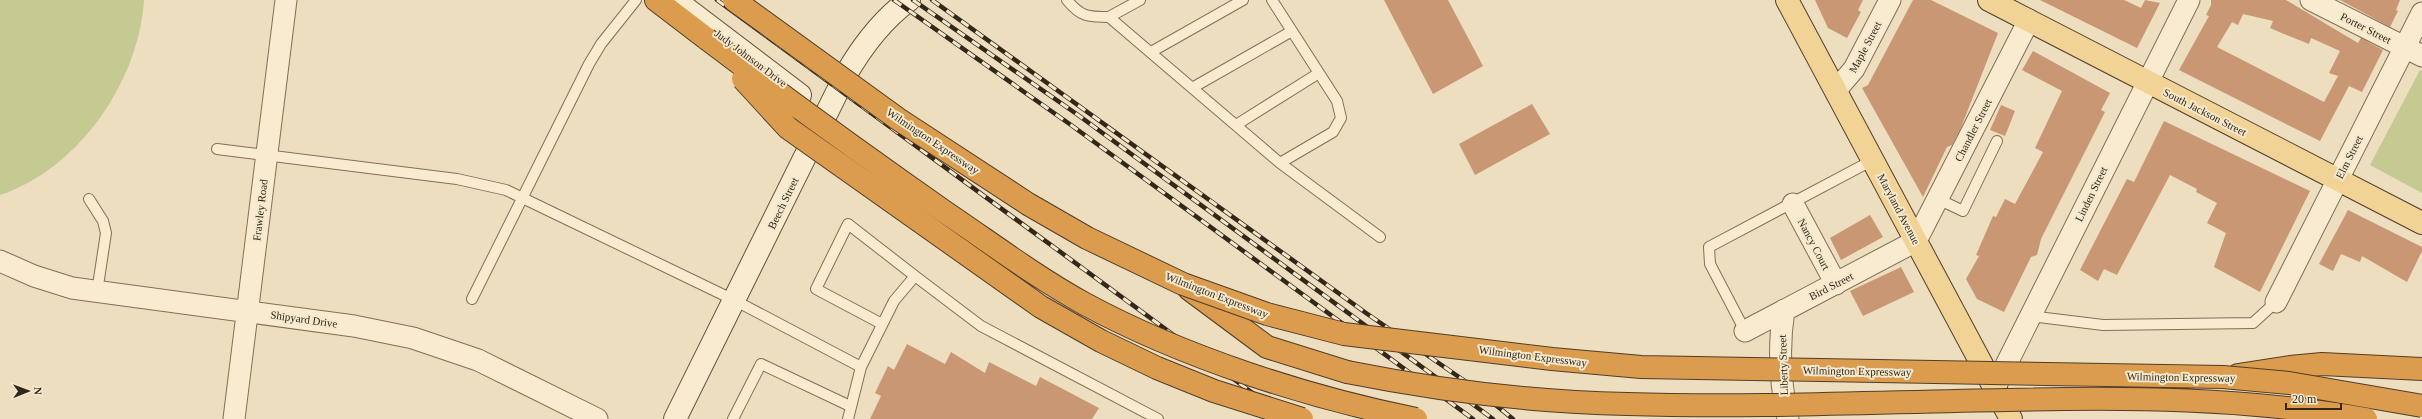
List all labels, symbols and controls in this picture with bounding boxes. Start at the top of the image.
street label: Porter Street [2339,10,2393,46]
street label: Maple Street [1846,19,1884,75]
street label: Judy Johnson Drive [712,27,790,89]
street label: South Jackson Street [2161,86,2249,138]
street label: Chandler Street [1952,97,1994,163]
street label: Wilmington Expressway [885,106,982,177]
street label: Elm Street [2333,133,2365,181]
street label: Linden Street [2073,165,2109,223]
street label: Maryland Avenue [1875,172,1923,246]
street label: Beech Street [765,175,801,231]
street label: Frawley Road [250,178,270,242]
street label: Nancy Court [1795,216,1833,272]
street label: Wilmington Expressway [1164,270,1270,320]
street label: Bird Street [1807,270,1855,302]
street label: Shipyard Drive [270,308,338,330]
street label: Liberty Street [1776,334,1790,396]
street label: Wilmington Expressway [1478,343,1588,369]
street label: Wilmington Expressway [1803,364,1912,378]
street label: Wilmington Expressway [2127,370,2236,384]
north arrow [8,371,48,411]
scale bar [2286,385,2341,411]
text: N [32,387,44,395]
text: 20 m [2292,392,2317,406]

